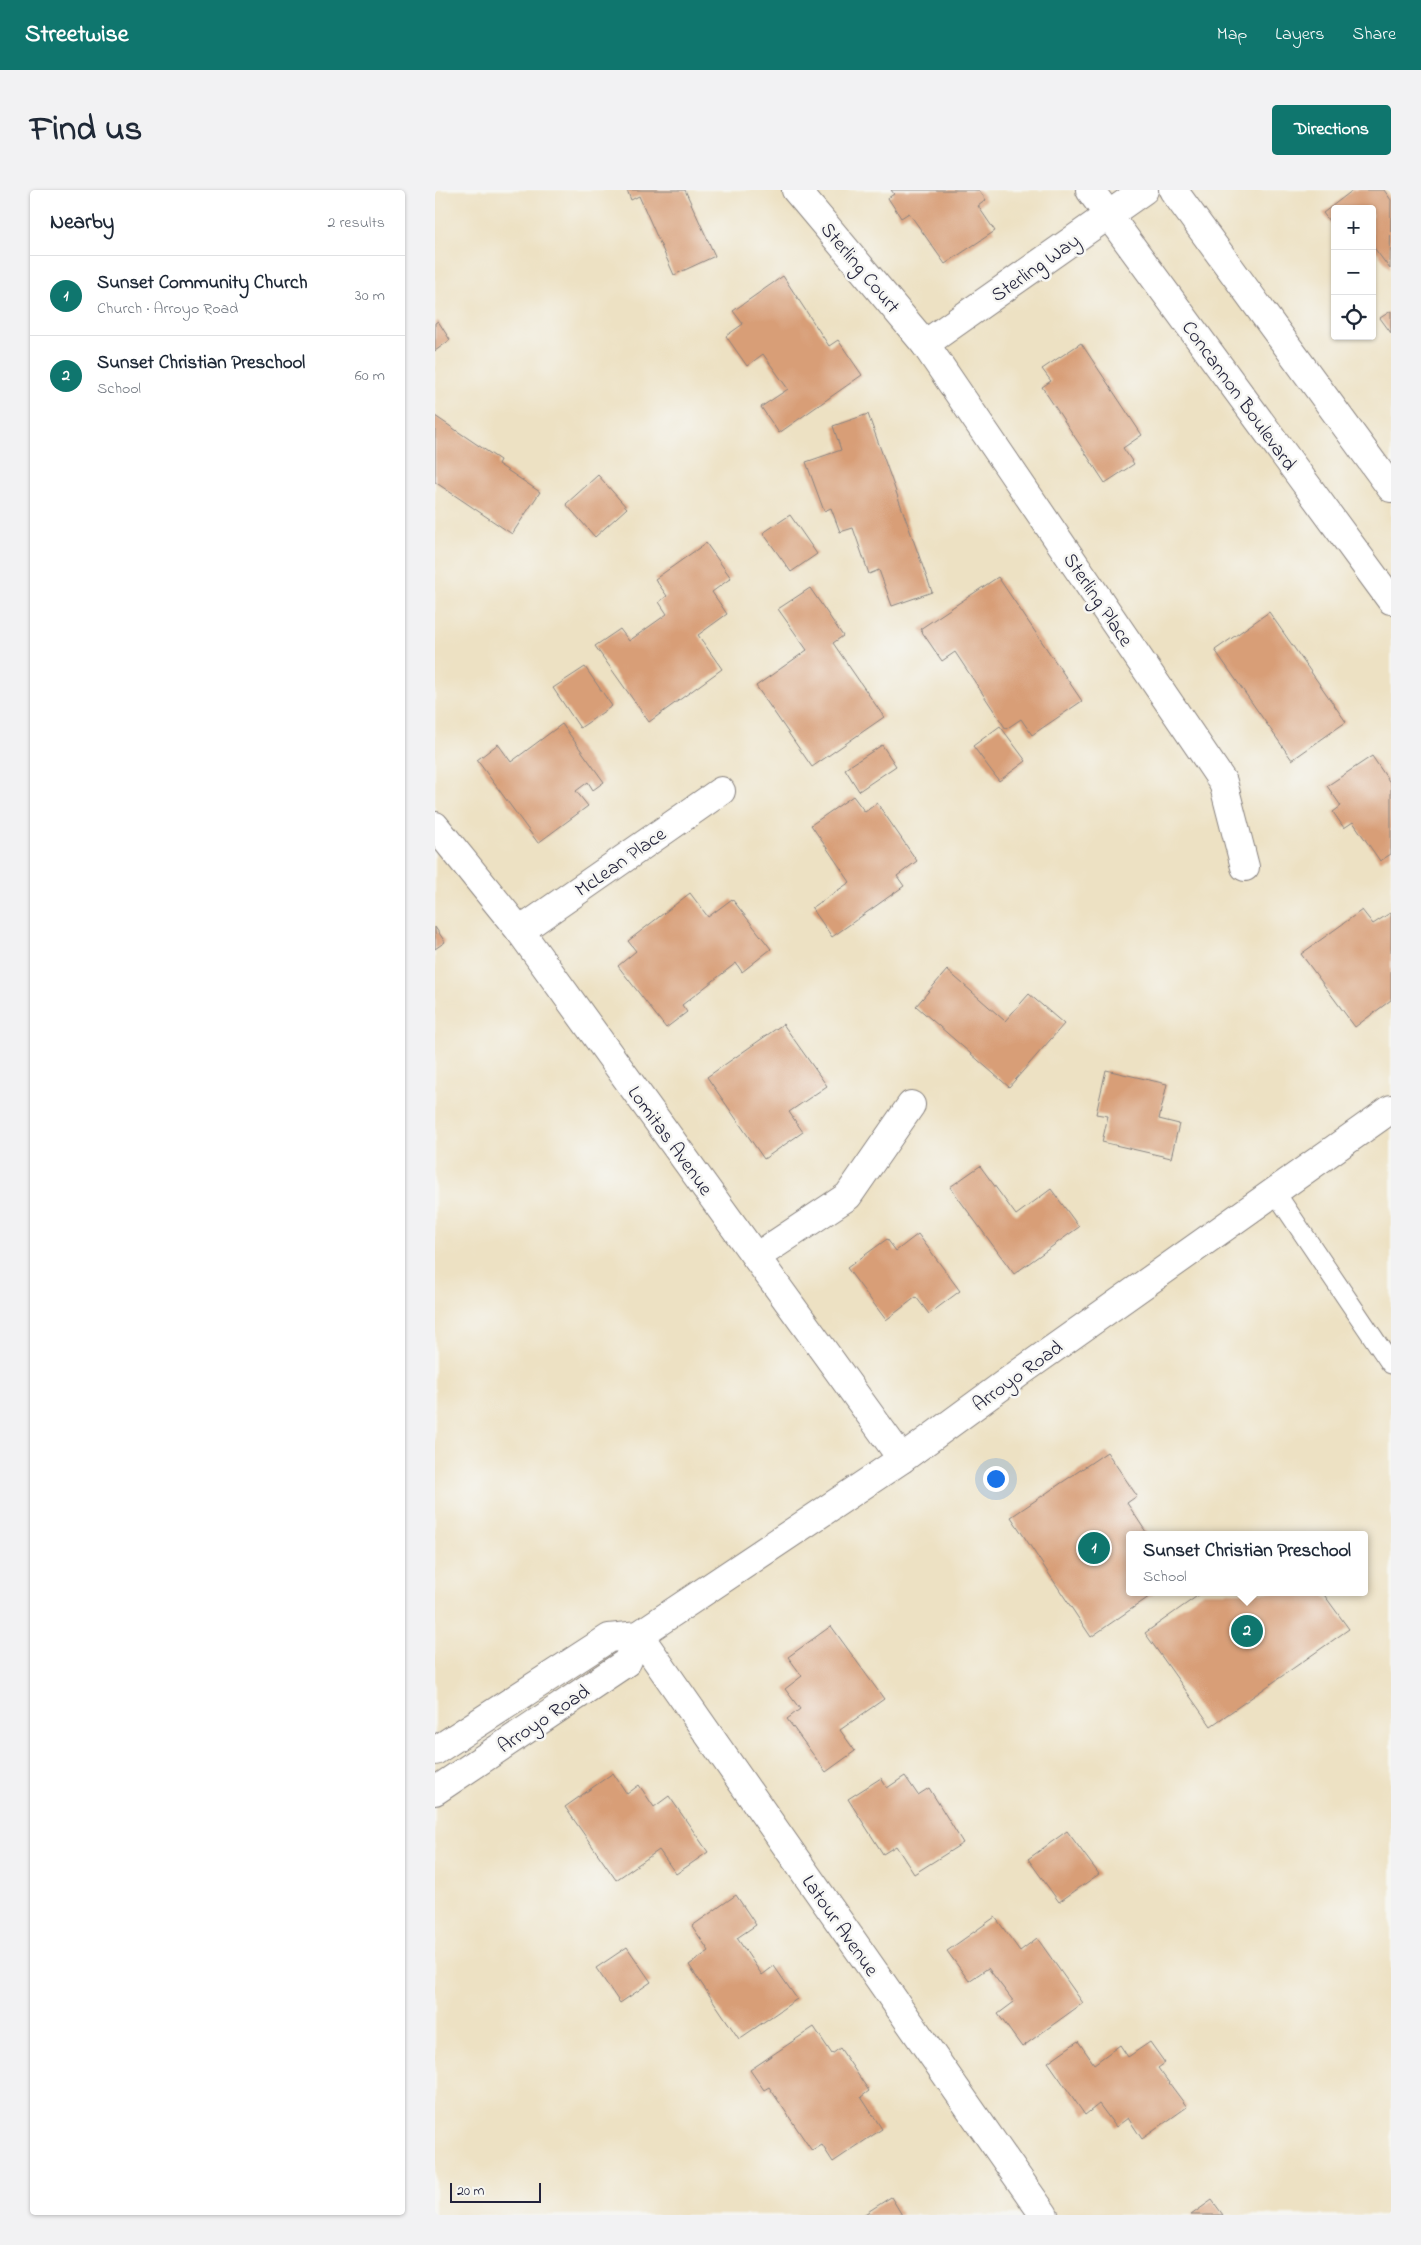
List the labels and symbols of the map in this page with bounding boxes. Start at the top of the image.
street label: Sterling Court [811,217,906,321]
street label: Sterling Way [986,228,1087,311]
street label: Concannon Boulevard [1174,315,1302,478]
street label: Sterling Place [1054,548,1139,654]
street label: McLean Place [570,821,673,905]
street label: Lomitas Avenue [619,1081,719,1202]
street label: Arroyo Road [967,1334,1070,1420]
your location [983,1466,1009,1492]
pin: 1 [1078,1529,1110,1567]
pin: 2 [1231,1612,1263,1650]
street label: Arroyo Road [492,1678,596,1762]
street label: Latour Avenue [793,1870,885,1983]
scale bar [450,2180,541,2203]

